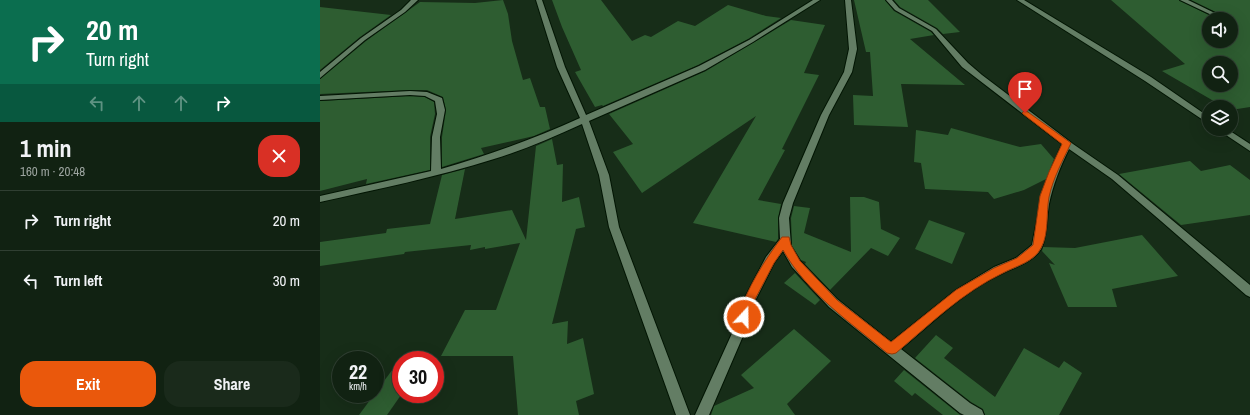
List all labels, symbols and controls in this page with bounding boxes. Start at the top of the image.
text: 20 m [86,11,138,49]
map controls [1202,12,1238,136]
button: sound [1202,12,1238,48]
icon: right [20,16,72,68]
text: Turn right [86,47,149,72]
button: search [1202,56,1238,92]
pin [1008,72,1042,113]
icon: arrive [1014,78,1036,100]
icon: left [86,92,108,114]
icon: ahead [128,92,150,114]
icon: ahead [170,92,192,114]
icon: right [212,92,234,114]
button: layers [1202,100,1238,136]
text: 1 min [20,132,71,164]
button: close [258,135,300,177]
text: 160 m · 20:48 [20,163,85,180]
icon: right [20,210,42,232]
text: Turn right [54,210,111,231]
text: 20 m [273,210,300,231]
icon: left [20,270,42,292]
text: Turn left [54,270,102,291]
text: 30 m [273,270,300,291]
position arrow [723,296,765,338]
speed limit sign: 30 [392,351,444,403]
text: 22 [349,358,367,385]
button: Exit [20,361,156,407]
button: Share [164,361,300,407]
text: km/h [349,380,367,393]

